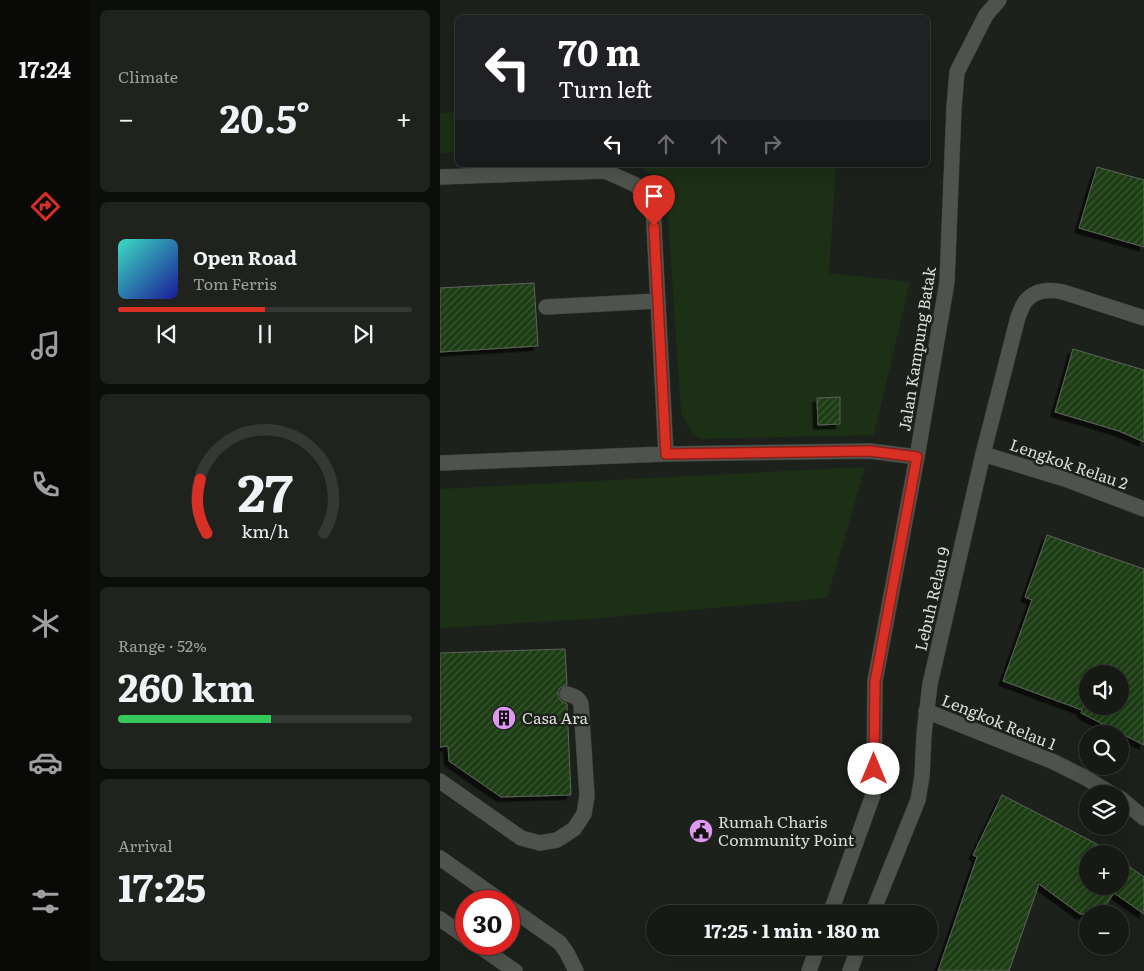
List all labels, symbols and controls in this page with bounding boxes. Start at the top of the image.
text: 70 m [558,25,640,77]
icon: left [475,35,540,100]
text: 17:24 [19,52,71,85]
text: Climate [118,64,178,88]
text: Turn left [558,72,652,105]
text: 20.5° [220,88,310,145]
text: − [118,96,134,138]
text: + [396,96,412,138]
icon: left [599,130,627,158]
icon: ahead [652,130,680,158]
icon: ahead [705,130,733,158]
icon: right [758,130,786,158]
pin [633,175,675,226]
icon: arrive [640,182,668,210]
icon: directions [28,189,63,224]
text: Open Road [193,243,297,271]
street label: Jalan Kampung Batak [891,265,941,433]
text: Tom Ferris [193,271,277,295]
icon: previous [153,320,181,348]
icon: pause [251,320,279,348]
icon: next [349,320,377,348]
icon: music [28,328,63,363]
street label: Lengkok Relau 2 [1007,432,1132,495]
text: 27 [237,450,293,528]
icon: phone [28,467,63,502]
text: km/h [241,517,289,544]
street label: Lebuh Relau 9 [907,544,955,653]
icon: climate [28,606,63,641]
text: Range · 52% [118,633,207,657]
text: 260 km [118,657,255,714]
map controls [1079,665,1129,955]
button: sound [1079,665,1129,715]
street label: Lengkok Relau 1 [938,687,1061,755]
building icon: Casa Ara [491,705,517,731]
place label: Casa Ara [522,705,589,729]
button: search [1079,725,1129,775]
position arrow [847,742,899,794]
icon: car [28,745,63,780]
button: layers [1079,785,1129,835]
place label: Rumah Charis Community Point [718,809,855,851]
public building icon: Rumah Charis Community Point [688,818,714,844]
text: Arrival [118,833,173,857]
button: + [1079,845,1129,895]
text: 17:25 [118,857,206,914]
icon: filters [28,884,63,919]
speed limit sign: 30 [455,890,520,955]
button: − [1079,905,1129,955]
text: 17:25 · 1 min · 180 m [704,916,880,944]

